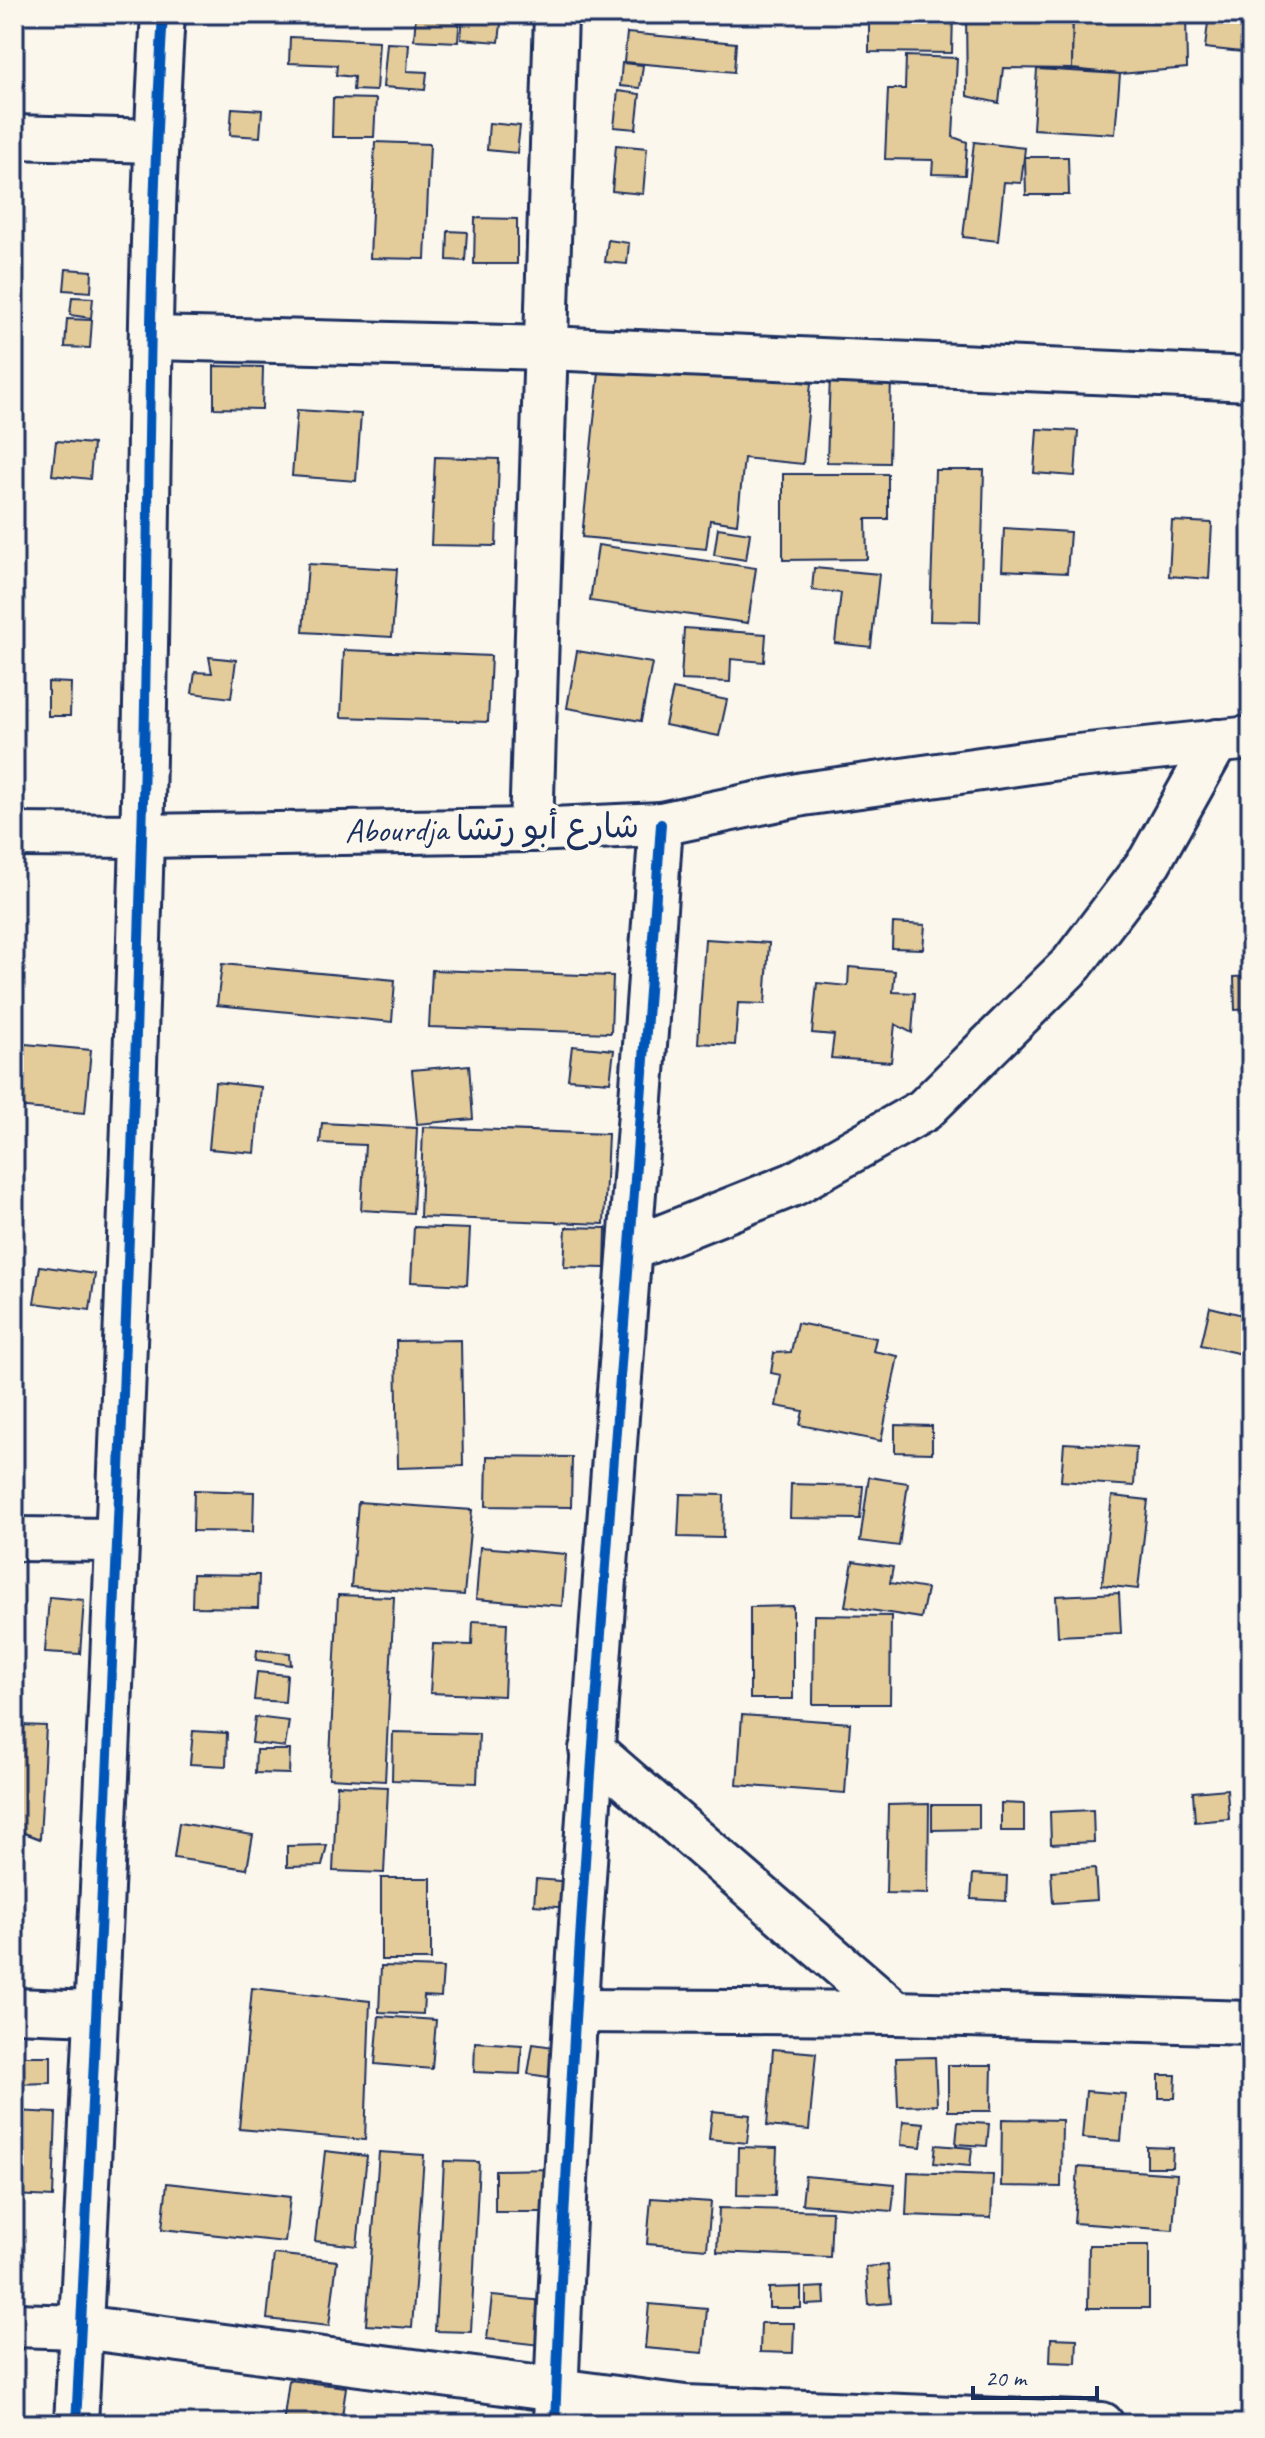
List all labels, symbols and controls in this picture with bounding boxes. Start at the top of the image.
street label: Abourdja شارع أبو رتشا [345,804,639,854]
scale bar [973,2350,1097,2400]
text: 20 m [985,2363,1028,2393]

